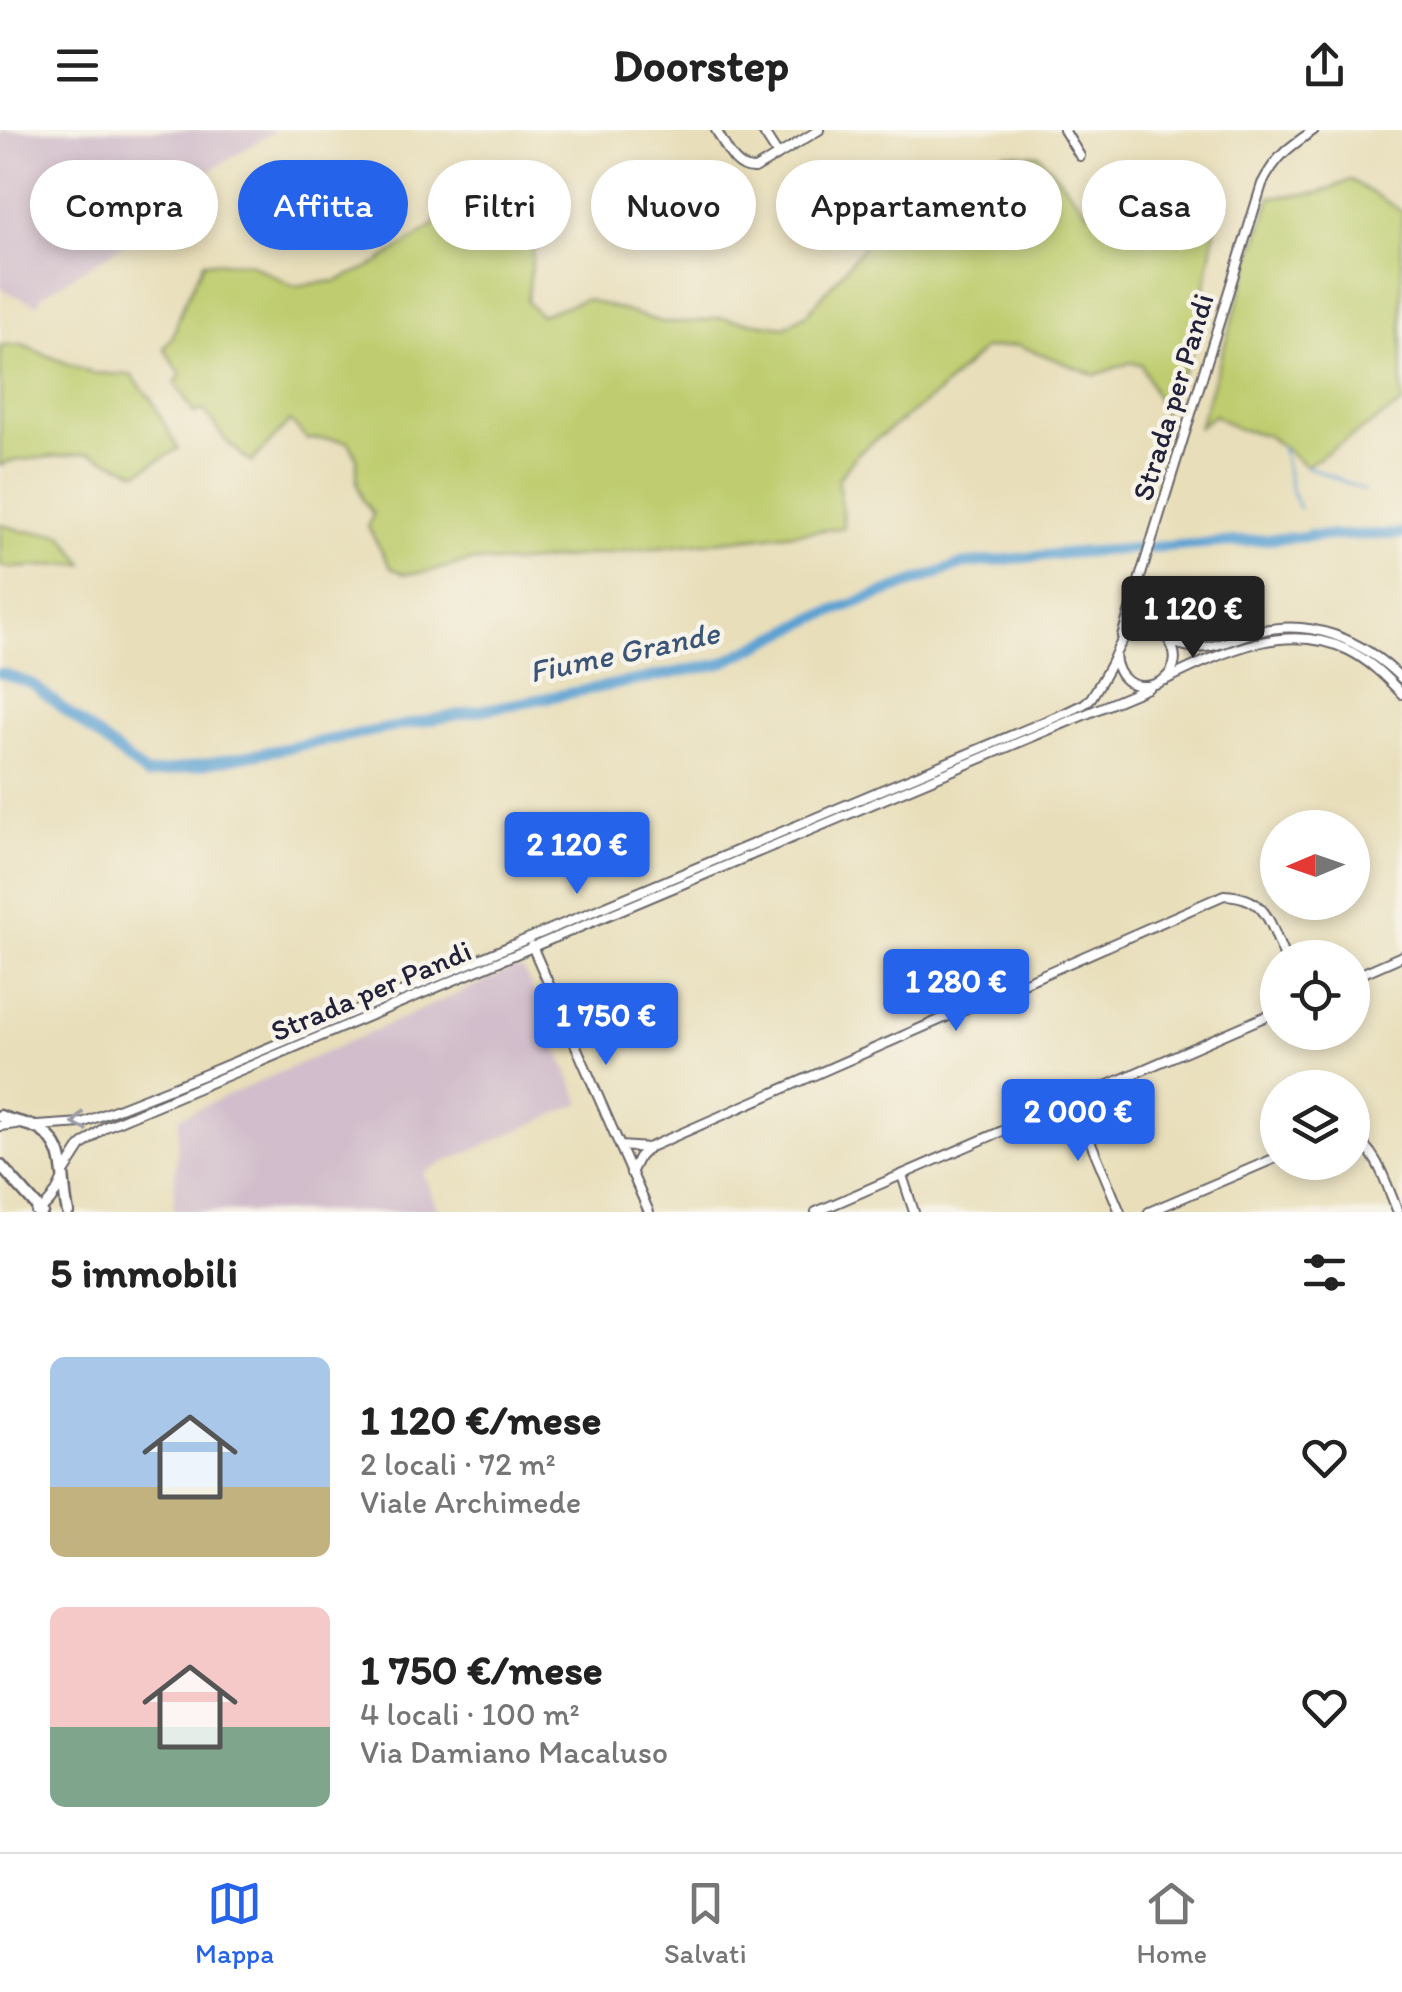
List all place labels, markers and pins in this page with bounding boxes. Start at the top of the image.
pin: 1 120 € [1101,576,1285,661]
pin: 2 120 € [485,812,669,897]
pin: 1 280 € [864,949,1048,1034]
pin: 1 750 € [514,983,698,1068]
pin: 2 000 € [986,1079,1170,1164]

